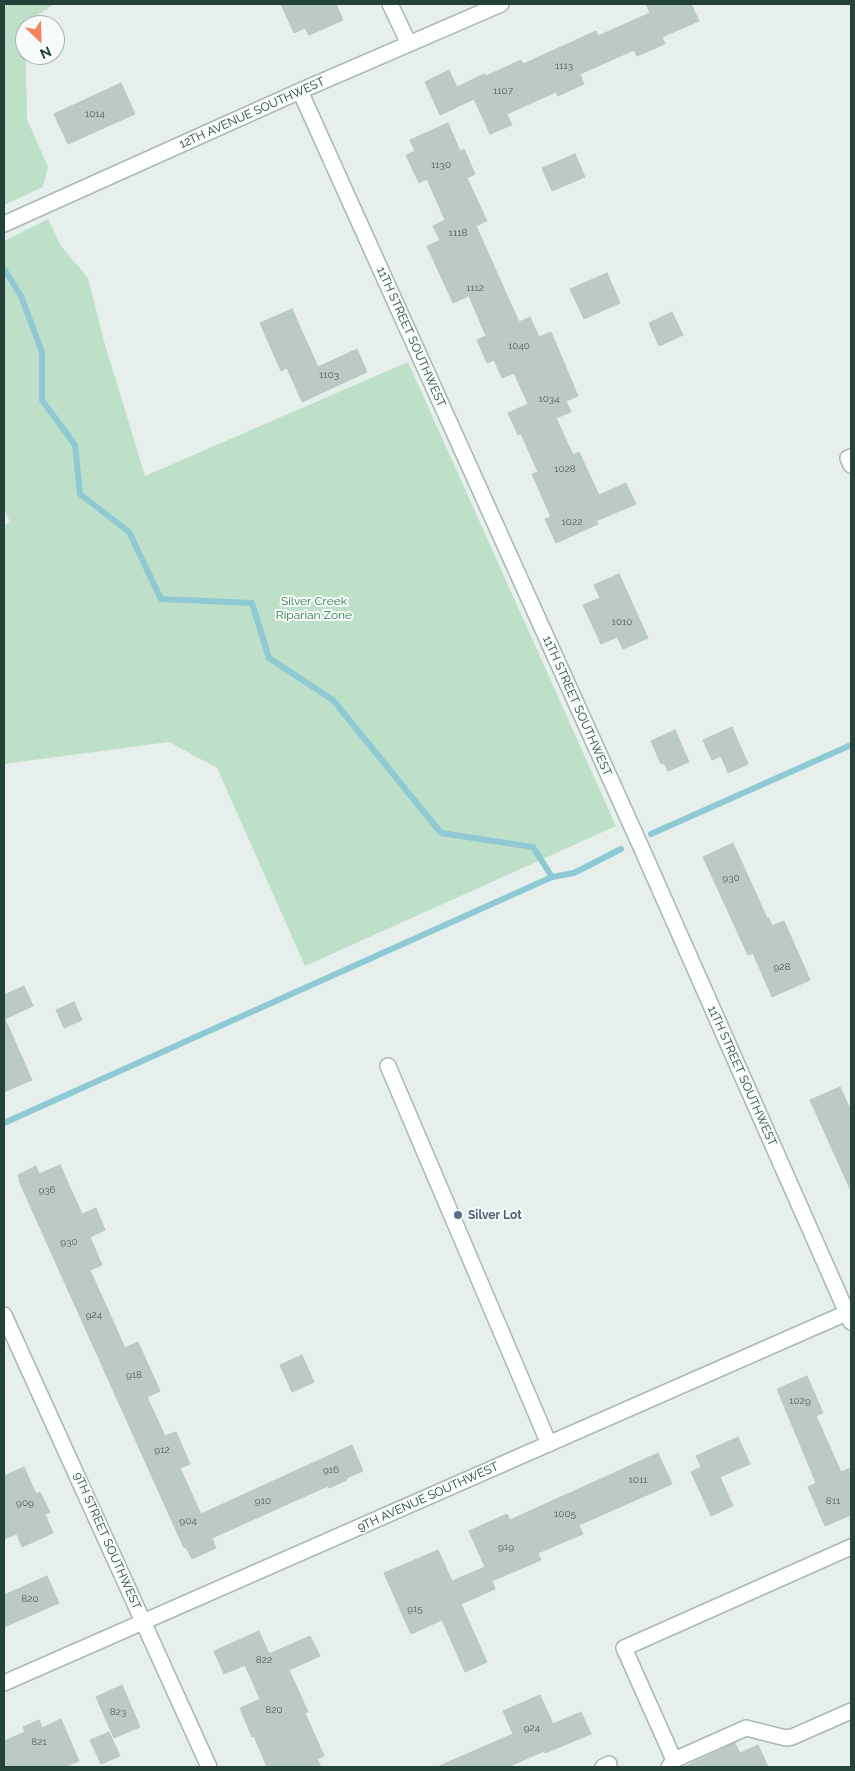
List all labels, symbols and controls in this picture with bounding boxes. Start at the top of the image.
north arrow [15,15,65,65]
text: N [38,43,54,62]
house number: 1113 [555,60,573,72]
street label: 12TH AVENUE SOUTHWEST [177,74,327,152]
house number: 1107 [493,85,513,97]
house number: 1014 [85,108,105,120]
house number: 1130 [431,159,451,171]
house number: 1118 [449,227,467,239]
street label: 11TH STREET SOUTHWEST [373,265,449,409]
house number: 1112 [466,282,484,294]
house number: 1040 [508,340,530,352]
house number: 1103 [319,369,339,381]
house number: 1034 [538,393,560,405]
house number: 1028 [554,463,576,475]
house number: 1022 [562,516,582,528]
park label: Silver Creek Riparian Zone [276,594,352,622]
house number: 1010 [612,616,632,628]
street label: 11TH STREET SOUTHWEST [539,634,615,778]
house number: 930 [722,872,740,884]
house number: 928 [774,961,790,973]
street label: 11TH STREET SOUTHWEST [704,1004,780,1148]
house number: 936 [38,1184,56,1196]
place label: Silver Lot [468,1208,522,1222]
marker: Silver Lot [452,1209,464,1221]
house number: 930 [60,1236,78,1248]
house number: 924 [86,1309,102,1321]
house number: 918 [126,1369,142,1381]
house number: 1029 [789,1395,811,1407]
house number: 912 [154,1444,170,1456]
street label: 9TH AVENUE SOUTHWEST [355,1459,501,1535]
house number: 916 [323,1464,339,1476]
street label: 9TH STREET SOUTHWEST [70,1470,144,1612]
house number: 1011 [629,1474,647,1486]
house number: 910 [255,1495,271,1507]
house number: 811 [826,1495,840,1507]
house number: 909 [16,1497,34,1509]
house number: 1005 [554,1508,576,1520]
house number: 904 [179,1515,197,1527]
house number: 919 [498,1541,514,1553]
house number: 820 [21,1593,39,1605]
house number: 915 [407,1603,423,1615]
house number: 822 [256,1654,272,1666]
house number: 820 [265,1704,283,1716]
house number: 823 [110,1706,126,1718]
house number: 924 [524,1722,540,1734]
house number: 821 [31,1736,47,1748]

